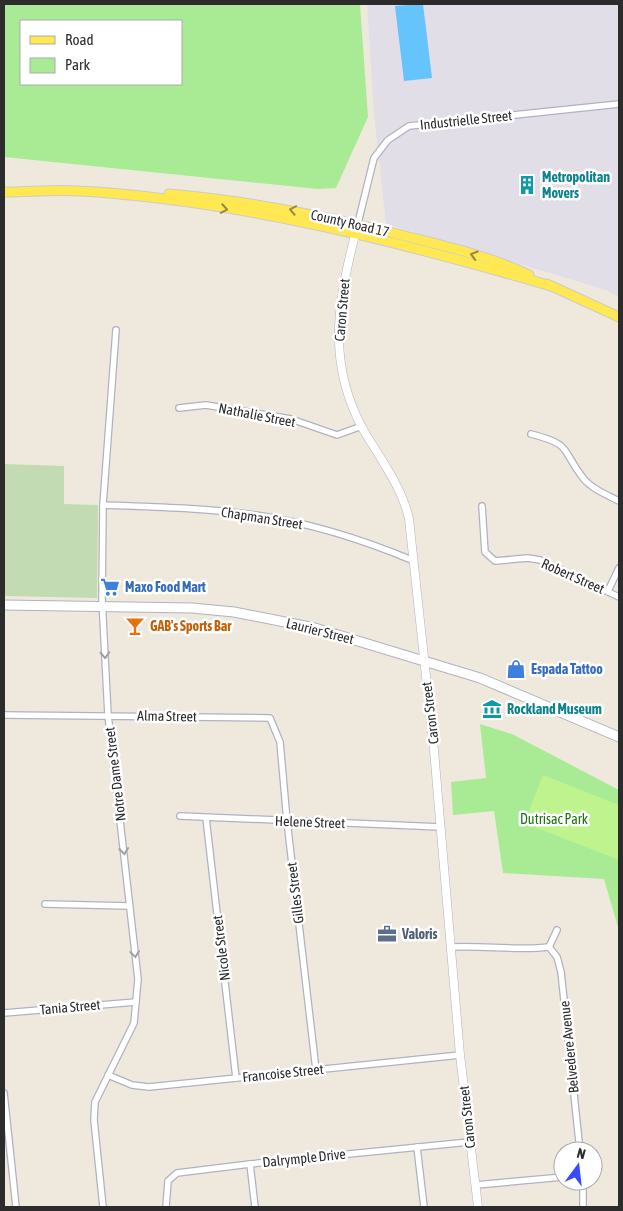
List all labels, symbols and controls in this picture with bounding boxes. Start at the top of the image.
legend [20,20,182,85]
text: Road [65,31,94,48]
text: Park [65,56,90,73]
street label: Industrielle Street [419,107,513,133]
place label: Metropolitan Movers [542,169,610,201]
building icon: Metropolitan Movers [516,174,538,196]
one-way arrow [220,203,229,213]
one-way arrow [288,205,297,216]
street label: County Road 17 [309,206,391,240]
one-way arrow [470,250,479,260]
street label: Caron Street [331,278,353,342]
street label: Nathalie Street [217,400,297,430]
street label: Chapman Street [220,504,304,532]
street label: Robert Street [539,555,607,597]
supermarket icon: Maxo Food Mart [99,576,121,598]
place label: Maxo Food Mart [125,579,206,595]
bar icon: GAB's Sports Bar [124,615,146,637]
street label: Laurier Street [285,615,355,647]
place label: GAB's Sports Bar [150,618,232,634]
one-way arrow [99,651,110,659]
shop icon: Espada Tattoo [505,658,527,680]
place label: Espada Tattoo [531,661,603,677]
street label: Caron Street [418,681,442,745]
museum icon: Rockland Museum [481,698,503,720]
place label: Rockland Museum [507,701,602,717]
street label: Alma Street [137,707,197,725]
street label: Notre Dame Street [101,726,129,822]
park label: Dutrisac Park [520,811,588,827]
street label: Helene Street [275,813,345,831]
one-way arrow [118,847,129,855]
street label: Gilles Street [283,861,307,925]
street label: Nicole Street [209,914,233,982]
office icon: Valoris [376,923,398,945]
place label: Valoris [401,926,437,942]
one-way arrow [129,950,140,958]
street label: Tania Street [39,996,101,1018]
street label: Belvedere Avenue [556,1000,582,1094]
street label: Francoise Street [242,1061,324,1085]
street label: Caron Street [456,1085,478,1149]
north arrow [553,1141,603,1191]
text: N [575,1145,587,1162]
street label: Dalrymple Drive [262,1146,346,1170]

